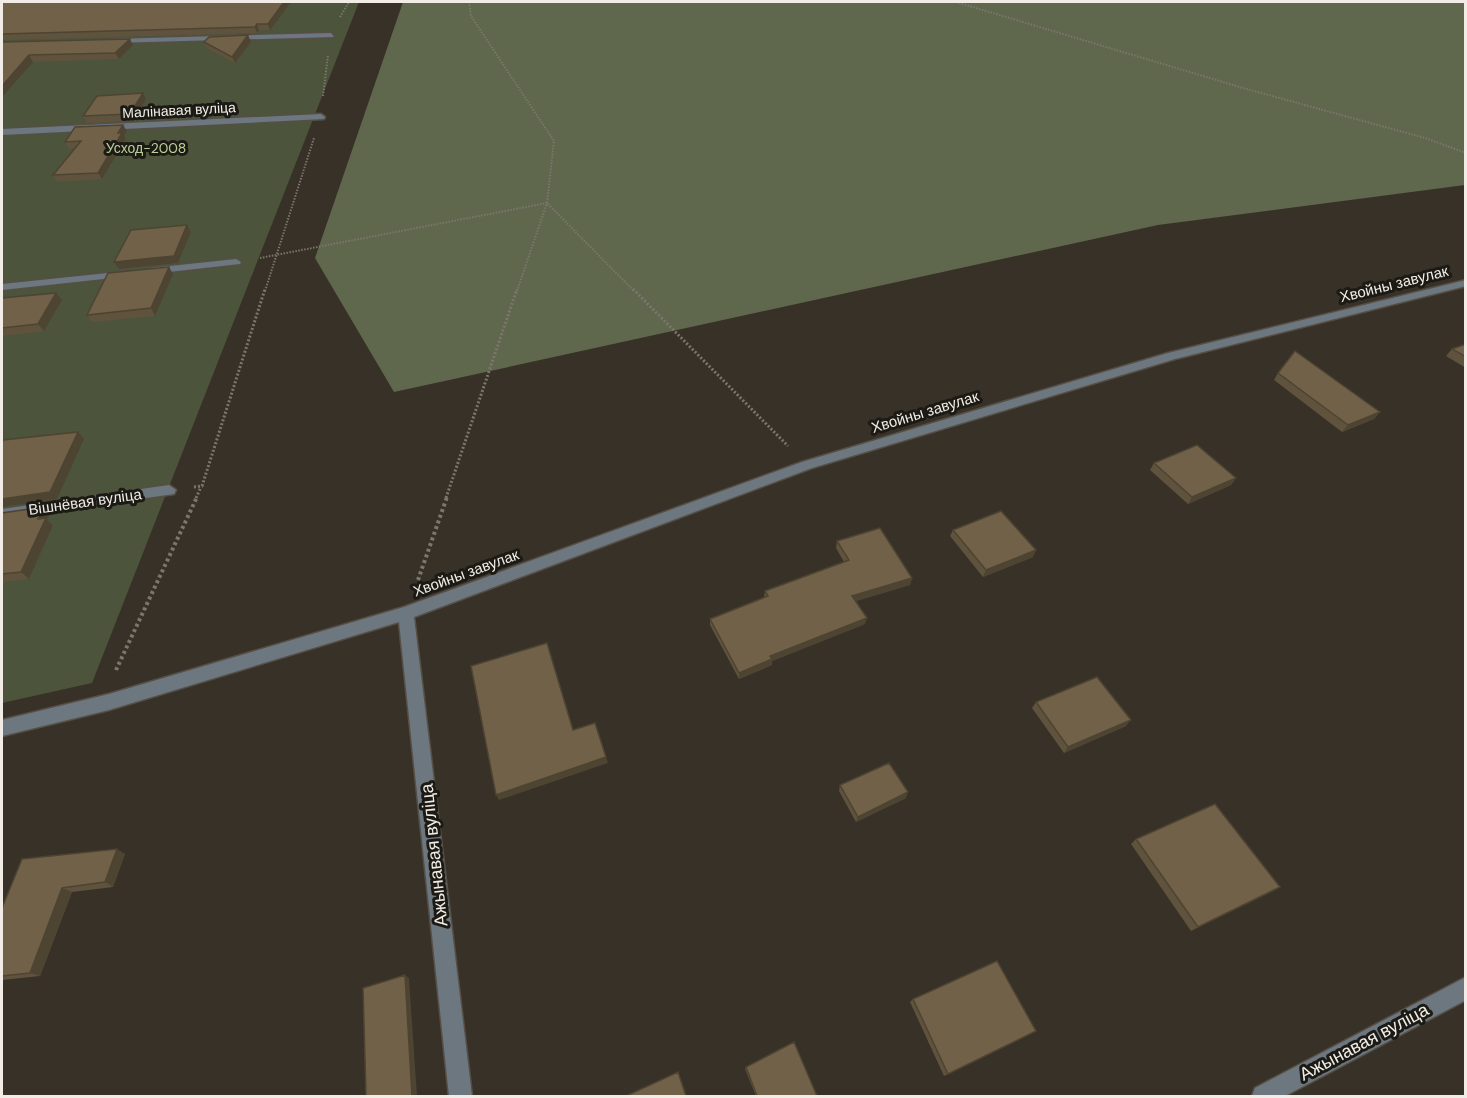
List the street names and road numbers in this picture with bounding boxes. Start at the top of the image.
street label: Малінавая вуліца [122,98,236,122]
street label: Хвойны завулак [1338,261,1451,307]
street label: Хвойны завулак [869,386,982,438]
street label: Вішнёвая вуліца [27,484,144,520]
street label: Хвойны завулак [410,544,522,601]
street label: Ажынавая вуліца [414,781,453,928]
street label: Ажынавая вуліца [1295,997,1434,1086]

